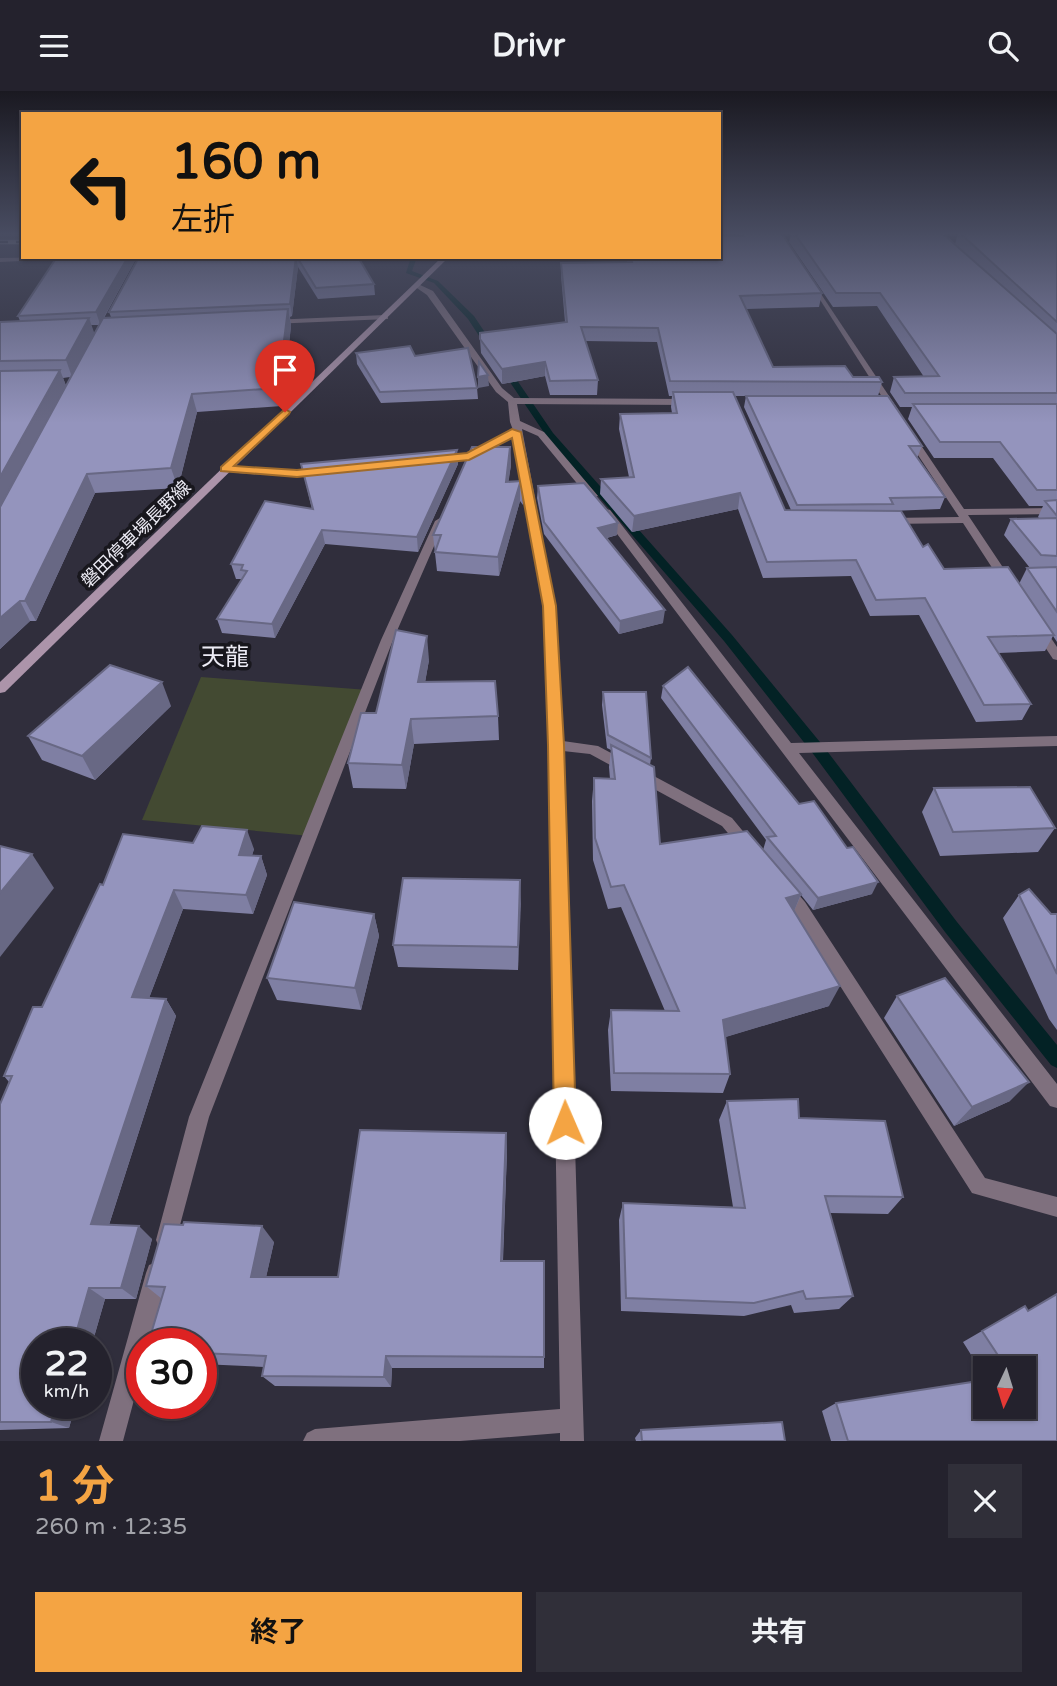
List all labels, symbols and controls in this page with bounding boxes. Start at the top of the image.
icon: menu [35,27,73,65]
text: Drivr [492,27,565,65]
icon: search [984,27,1022,65]
text: 160 m [171,133,321,192]
icon: left [56,140,147,231]
text: 左折 [171,201,235,239]
pin [255,340,315,412]
icon: arrive [266,351,304,389]
street label: 磐田停車場長野線 [77,476,195,592]
district label: 天龍 [201,643,249,672]
position arrow [528,1086,602,1160]
speed limit sign: 30 [126,1328,217,1419]
text: 22 [45,1343,88,1385]
north arrow [973,1356,1036,1419]
map controls [973,1356,1036,1419]
text: km/h [44,1380,89,1402]
text: 1 分 [35,1461,114,1512]
button: close [948,1464,1022,1538]
text: 260 m · 12:35 [35,1513,187,1541]
button: 終了 [35,1592,522,1672]
button: 共有 [536,1592,1022,1672]

